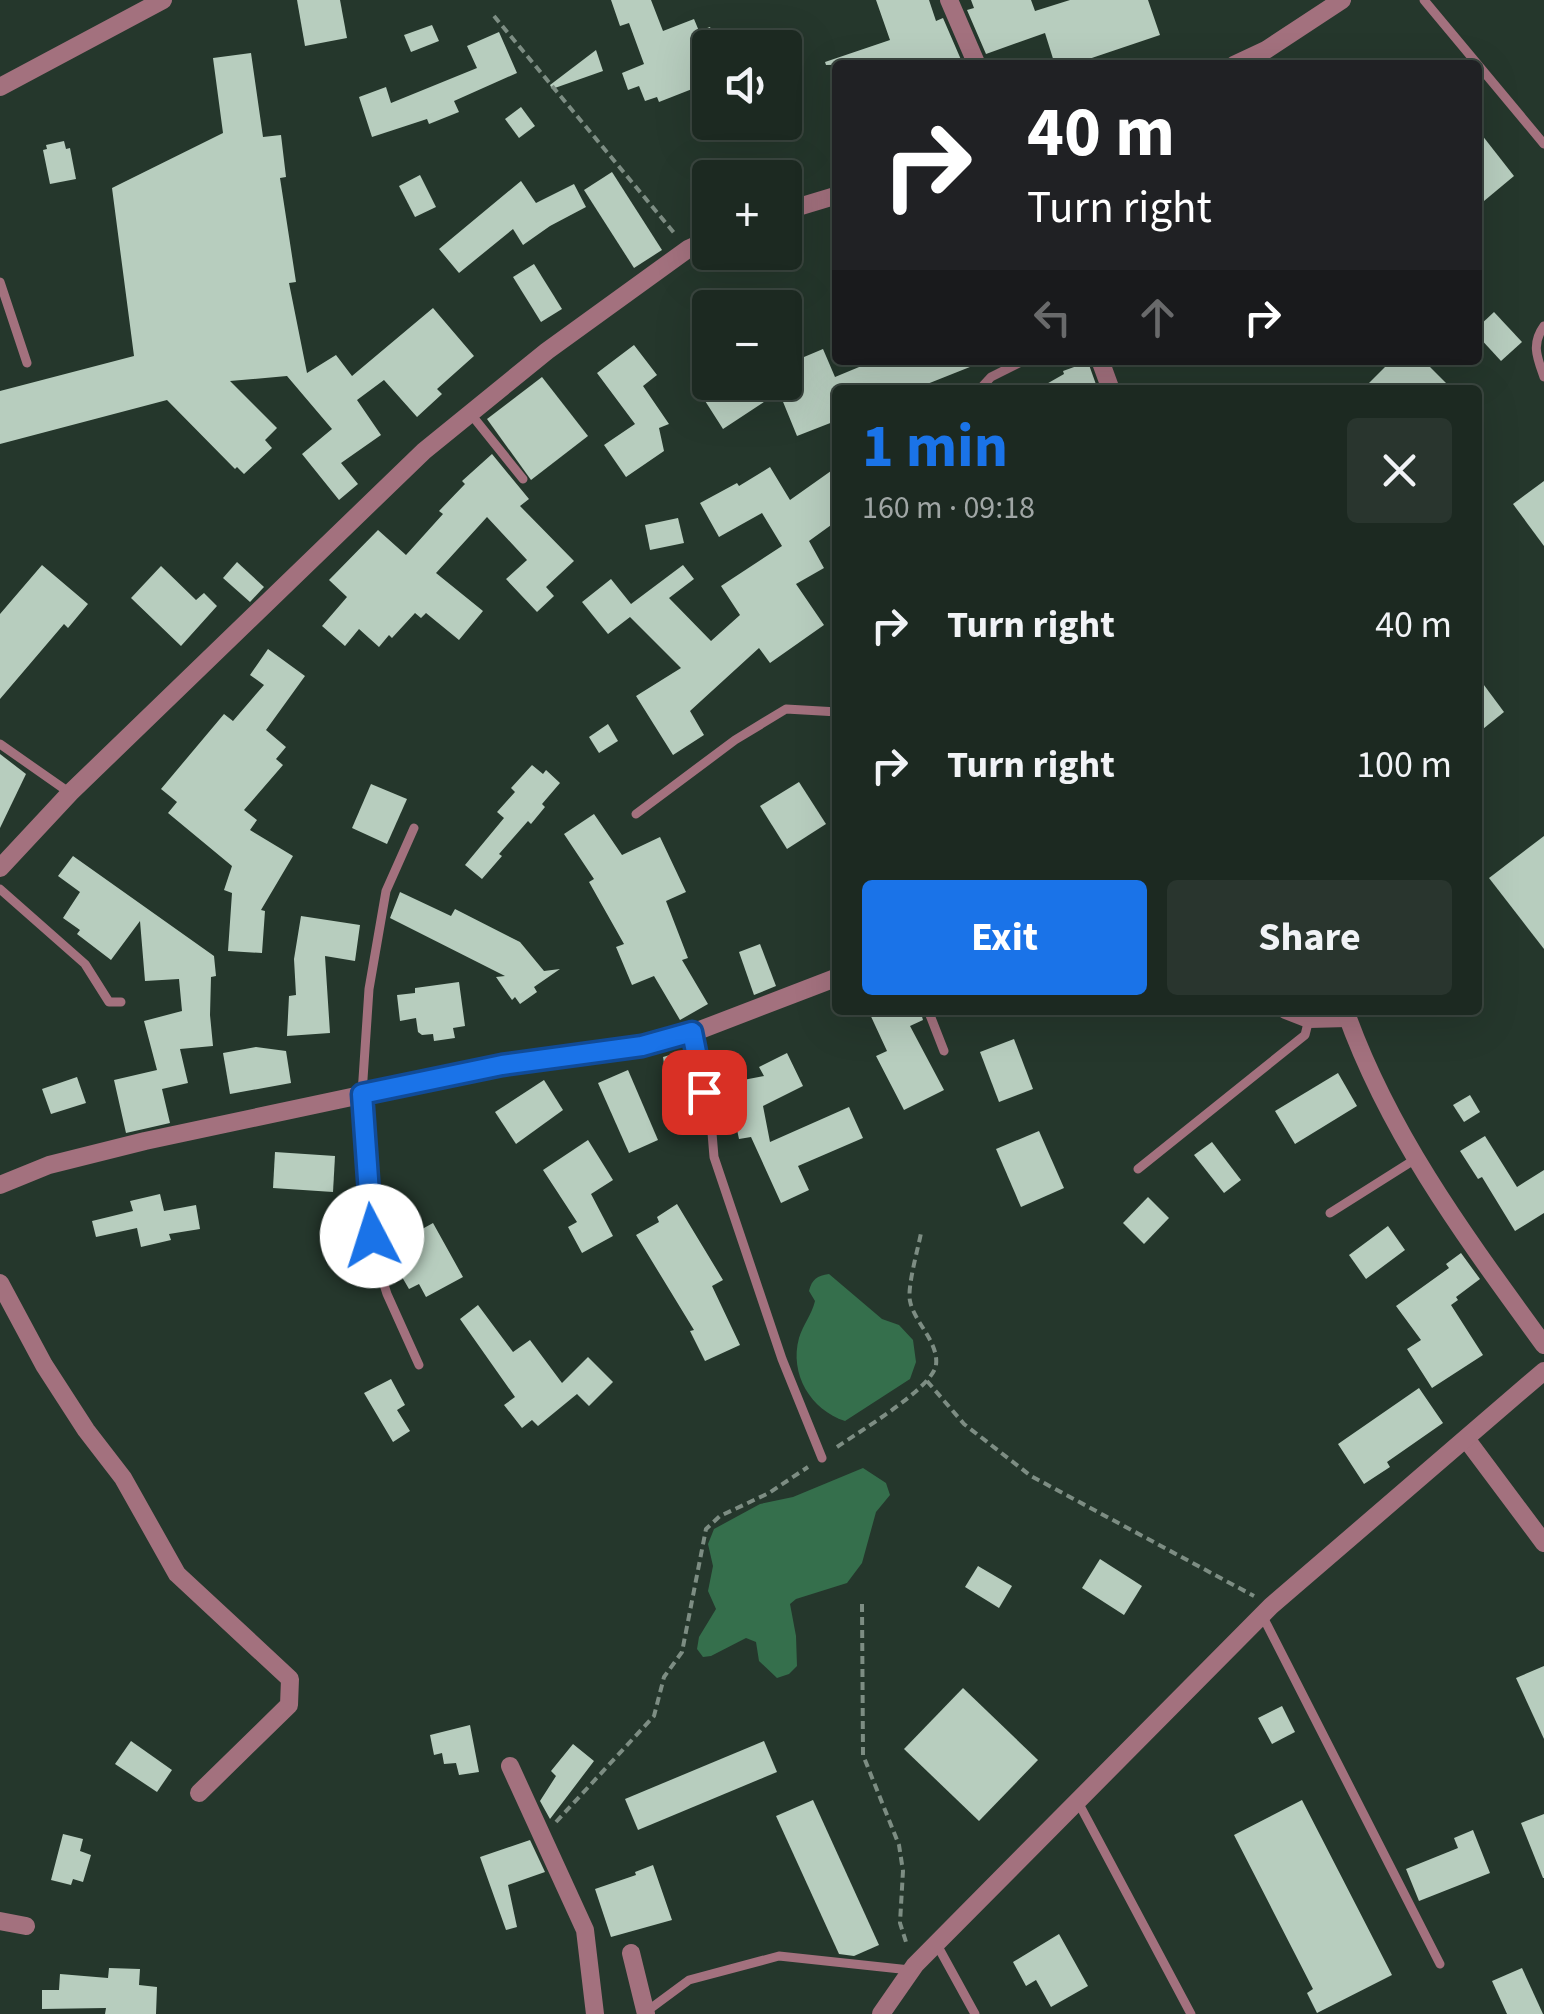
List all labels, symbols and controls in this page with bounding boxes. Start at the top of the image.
map controls [692,30,802,400]
button: sound [692,30,802,140]
text: 40 m [1027,83,1175,183]
icon: right [862,100,992,230]
button: + [692,160,802,270]
text: Turn right [1027,176,1212,240]
button: − [692,290,802,400]
icon: left [1025,290,1080,345]
icon: ahead [1130,290,1185,345]
icon: right [1235,290,1290,345]
text: 1 min [862,405,1008,490]
button: close [1347,418,1452,523]
text: 160 m · 09:18 [862,485,1035,531]
icon: right [862,598,917,653]
text: Turn right [947,598,1115,652]
text: 40 m [1375,598,1452,652]
icon: right [862,738,917,793]
text: Turn right [947,738,1115,792]
text: 100 m [1356,738,1452,792]
button: Exit [862,880,1147,995]
button: Share [1167,880,1452,995]
pin [662,1050,747,1135]
icon: arrive [677,1065,732,1120]
position arrow [320,1184,424,1288]

